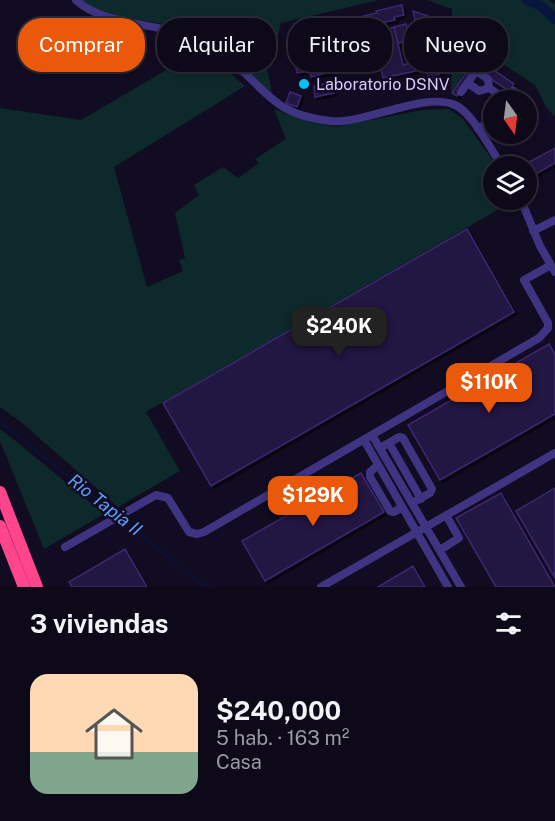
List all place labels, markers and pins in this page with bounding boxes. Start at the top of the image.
place label: Laboratorio DSNV [316,75,450,94]
marker: Laboratorio DSNV [297,77,311,91]
pin: $240K [297,307,381,358]
pin: $110K [447,363,531,414]
pin: $129K [271,476,355,527]

